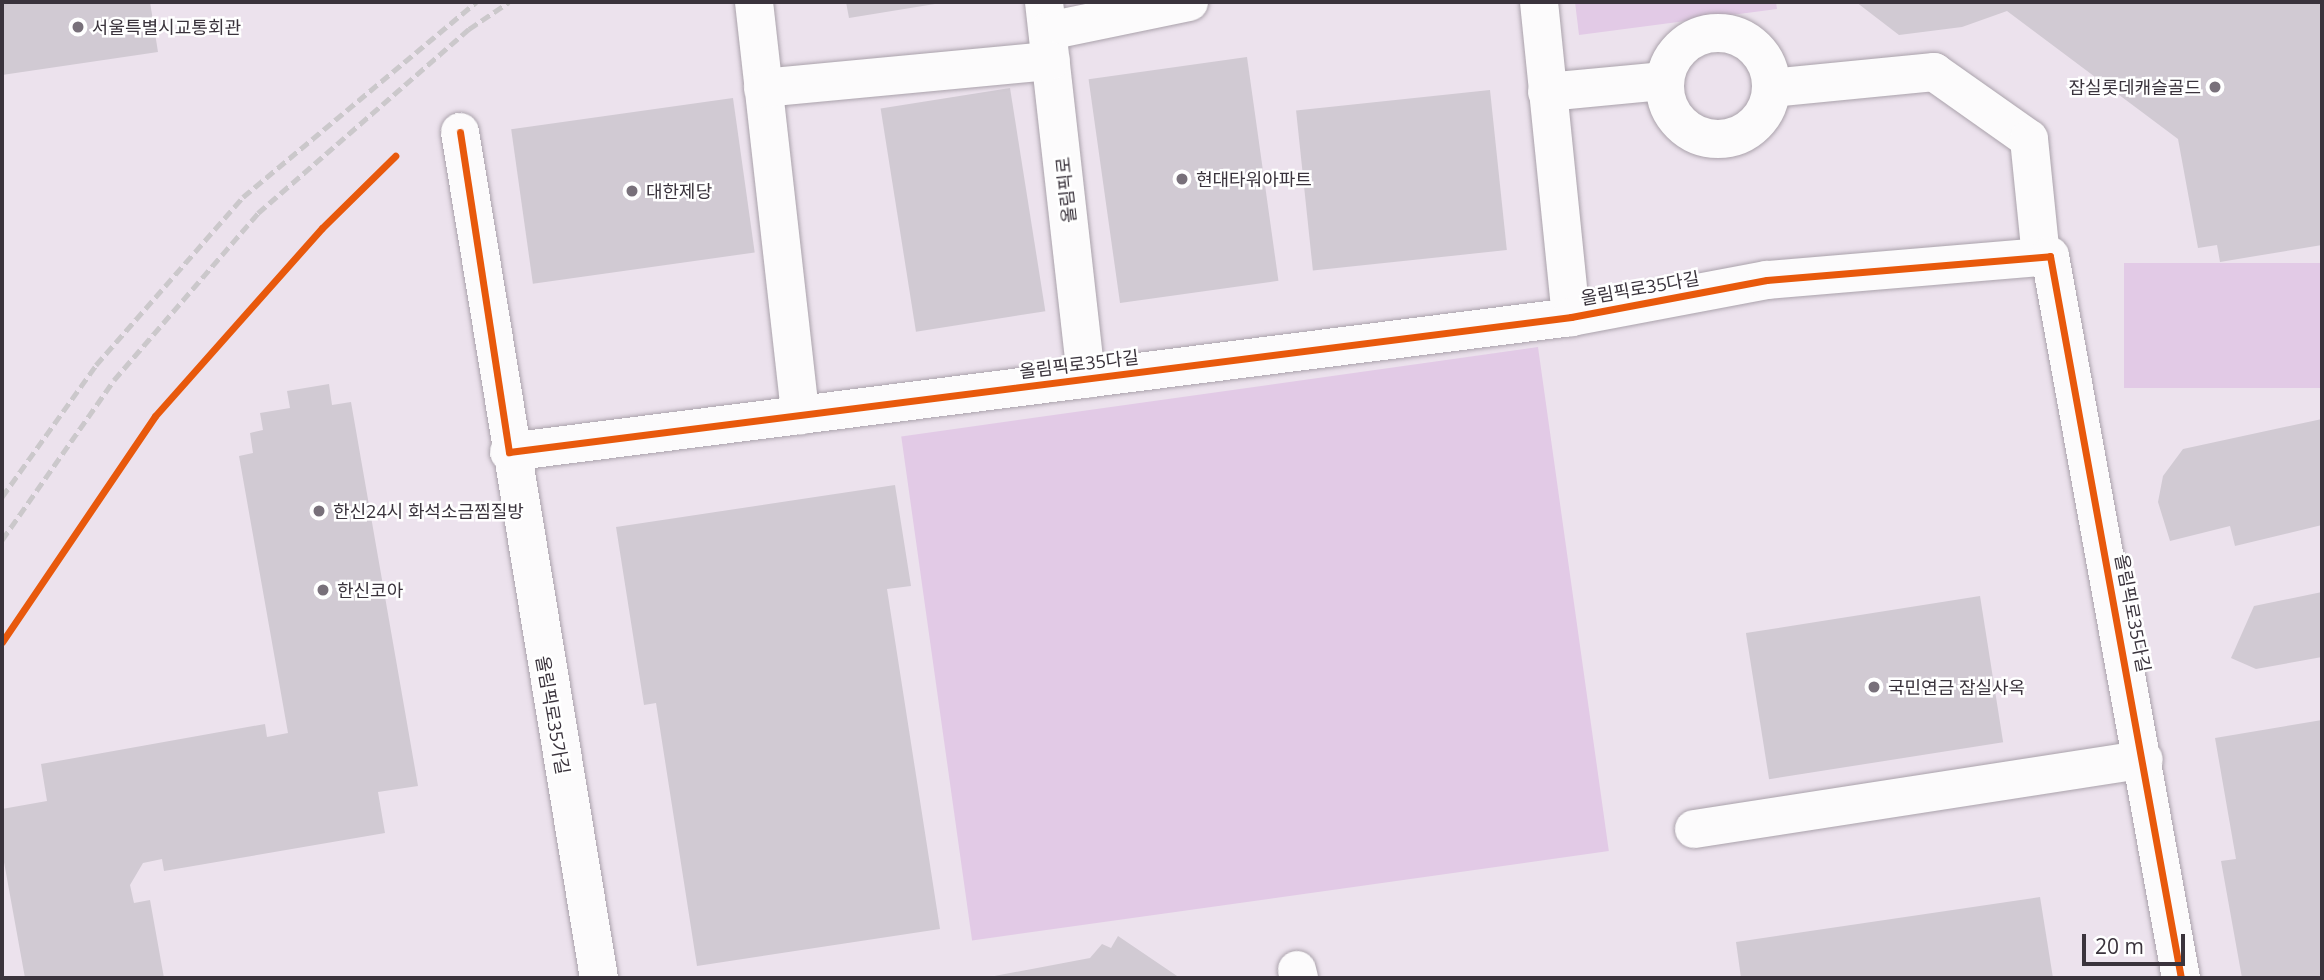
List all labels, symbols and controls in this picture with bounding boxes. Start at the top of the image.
place label: 서울특별시교통회관 [92,16,241,38]
marker: 서울특별시교통회관 [70,19,86,35]
place label: 잠실롯데캐슬골드 [2069,76,2201,98]
marker: 잠실롯데캐슬골드 [2207,79,2223,95]
street label: 올림픽로 [1052,156,1080,224]
place label: 현대타워아파트 [1196,168,1312,190]
marker: 현대타워아파트 [1174,171,1190,187]
place label: 대한제당 [646,180,712,202]
marker: 대한제당 [624,183,640,199]
street label: 올림픽로35다길 [1579,267,1701,309]
street label: 올림픽로35다길 [1018,346,1140,382]
place label: 한신24시 화석소금찜질방 [333,500,524,522]
marker: 한신24시 화석소금찜질방 [311,503,327,519]
street label: 올림픽로35다길 [2111,552,2155,674]
place label: 한신코아 [337,579,403,601]
marker: 한신코아 [315,582,331,598]
street label: 올림픽로35가길 [532,654,574,776]
place label: 국민연금 잠실사옥 [1888,676,2025,698]
marker: 국민연금 잠실사옥 [1866,679,1882,695]
scale bar [2086,920,2189,964]
text: 20 m [2095,932,2144,960]

